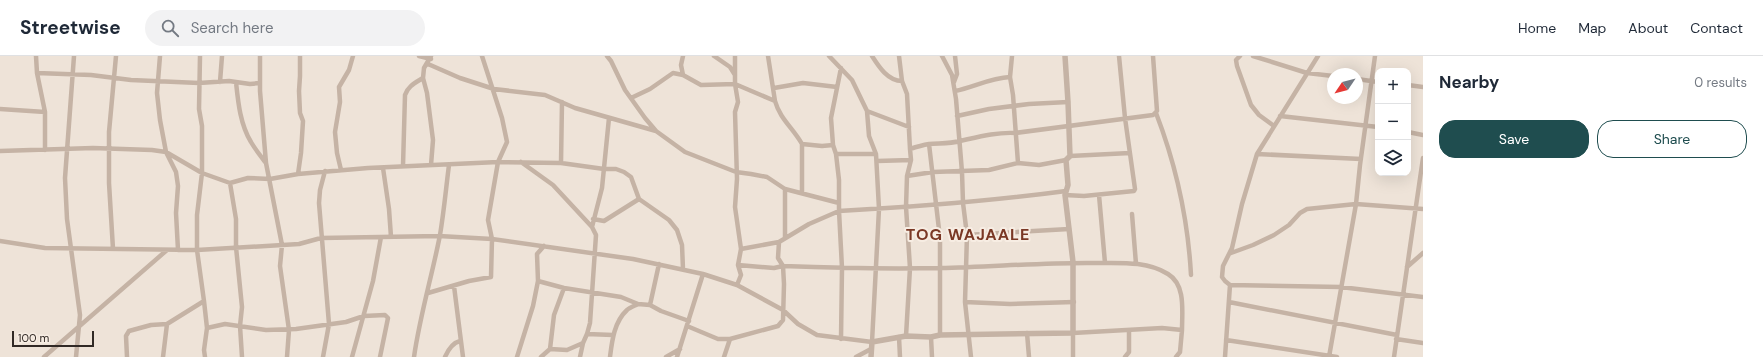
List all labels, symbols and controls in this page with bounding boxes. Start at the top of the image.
search box [145,10,425,46]
text: Streetwise [20,15,121,40]
icon: search [159,17,181,39]
text: Search here [191,18,273,38]
text: Home [1518,19,1556,37]
text: Map [1578,19,1606,37]
text: About [1628,19,1668,37]
text: Contact [1690,19,1743,37]
north arrow [1327,68,1363,104]
map controls [1375,68,1411,176]
button: + [1375,68,1411,104]
text: Nearby [1439,71,1499,93]
text: 0 results [1694,74,1747,91]
button: − [1375,104,1411,140]
button: Save [1439,120,1589,158]
button: Share [1597,120,1747,158]
button: layers [1375,140,1411,176]
district label: TOG WAJAALE [906,224,1030,245]
scale bar [12,329,94,348]
text: 100 m [18,331,49,345]

